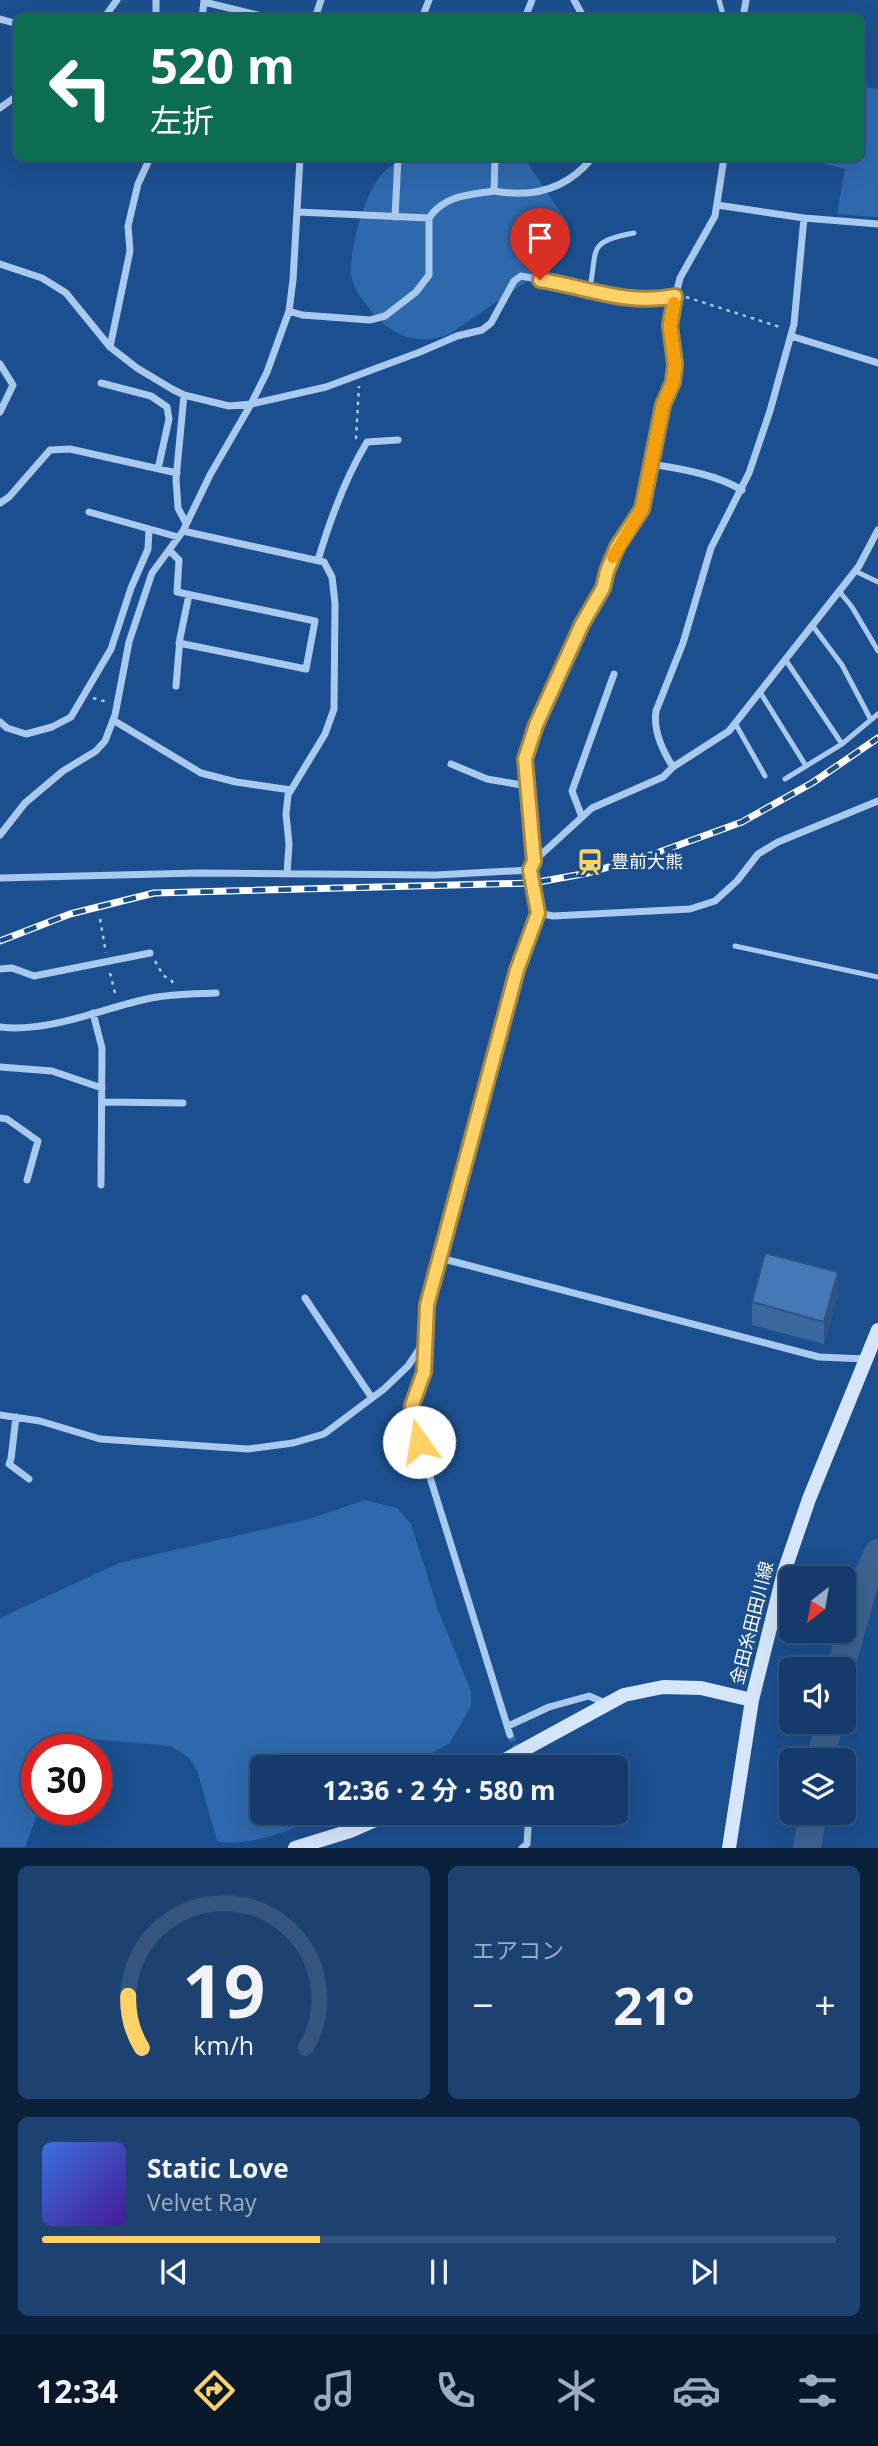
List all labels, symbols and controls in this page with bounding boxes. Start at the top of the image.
text: 520 m [150,32,295,98]
icon: left [35,42,126,133]
text: 左折 [150,98,214,141]
pin [510,208,570,280]
icon: arrive [521,219,559,257]
station icon: 豊前大熊 [575,847,605,877]
place label: 豊前大熊 [611,849,683,873]
position arrow [382,1405,456,1479]
street label: 金田糸田田川線 [724,1559,778,1687]
north arrow [779,1566,856,1643]
map controls [779,1566,856,1825]
button: sound [779,1657,856,1734]
speed limit sign: 30 [21,1734,112,1825]
button: layers [779,1748,856,1825]
text: 12:36 · 2 分 · 580 m [322,1772,556,1808]
text: エアコン [472,1934,564,1966]
text: 19 [182,1941,266,2040]
text: 21° [613,1969,695,2040]
text: − [472,1978,494,2030]
text: + [814,1978,836,2030]
text: km/h [194,2028,254,2062]
text: Static Love [147,2150,289,2186]
text: Velvet Ray [147,2186,257,2218]
icon: previous [155,2253,193,2291]
icon: pause [420,2253,458,2291]
icon: next [685,2253,723,2291]
icon: directions [190,2366,239,2415]
icon: music [310,2366,359,2415]
icon: phone [431,2366,480,2415]
icon: climate [552,2366,601,2415]
icon: car [672,2366,721,2415]
icon: filters [793,2366,842,2415]
text: 12:34 [36,2369,118,2412]

